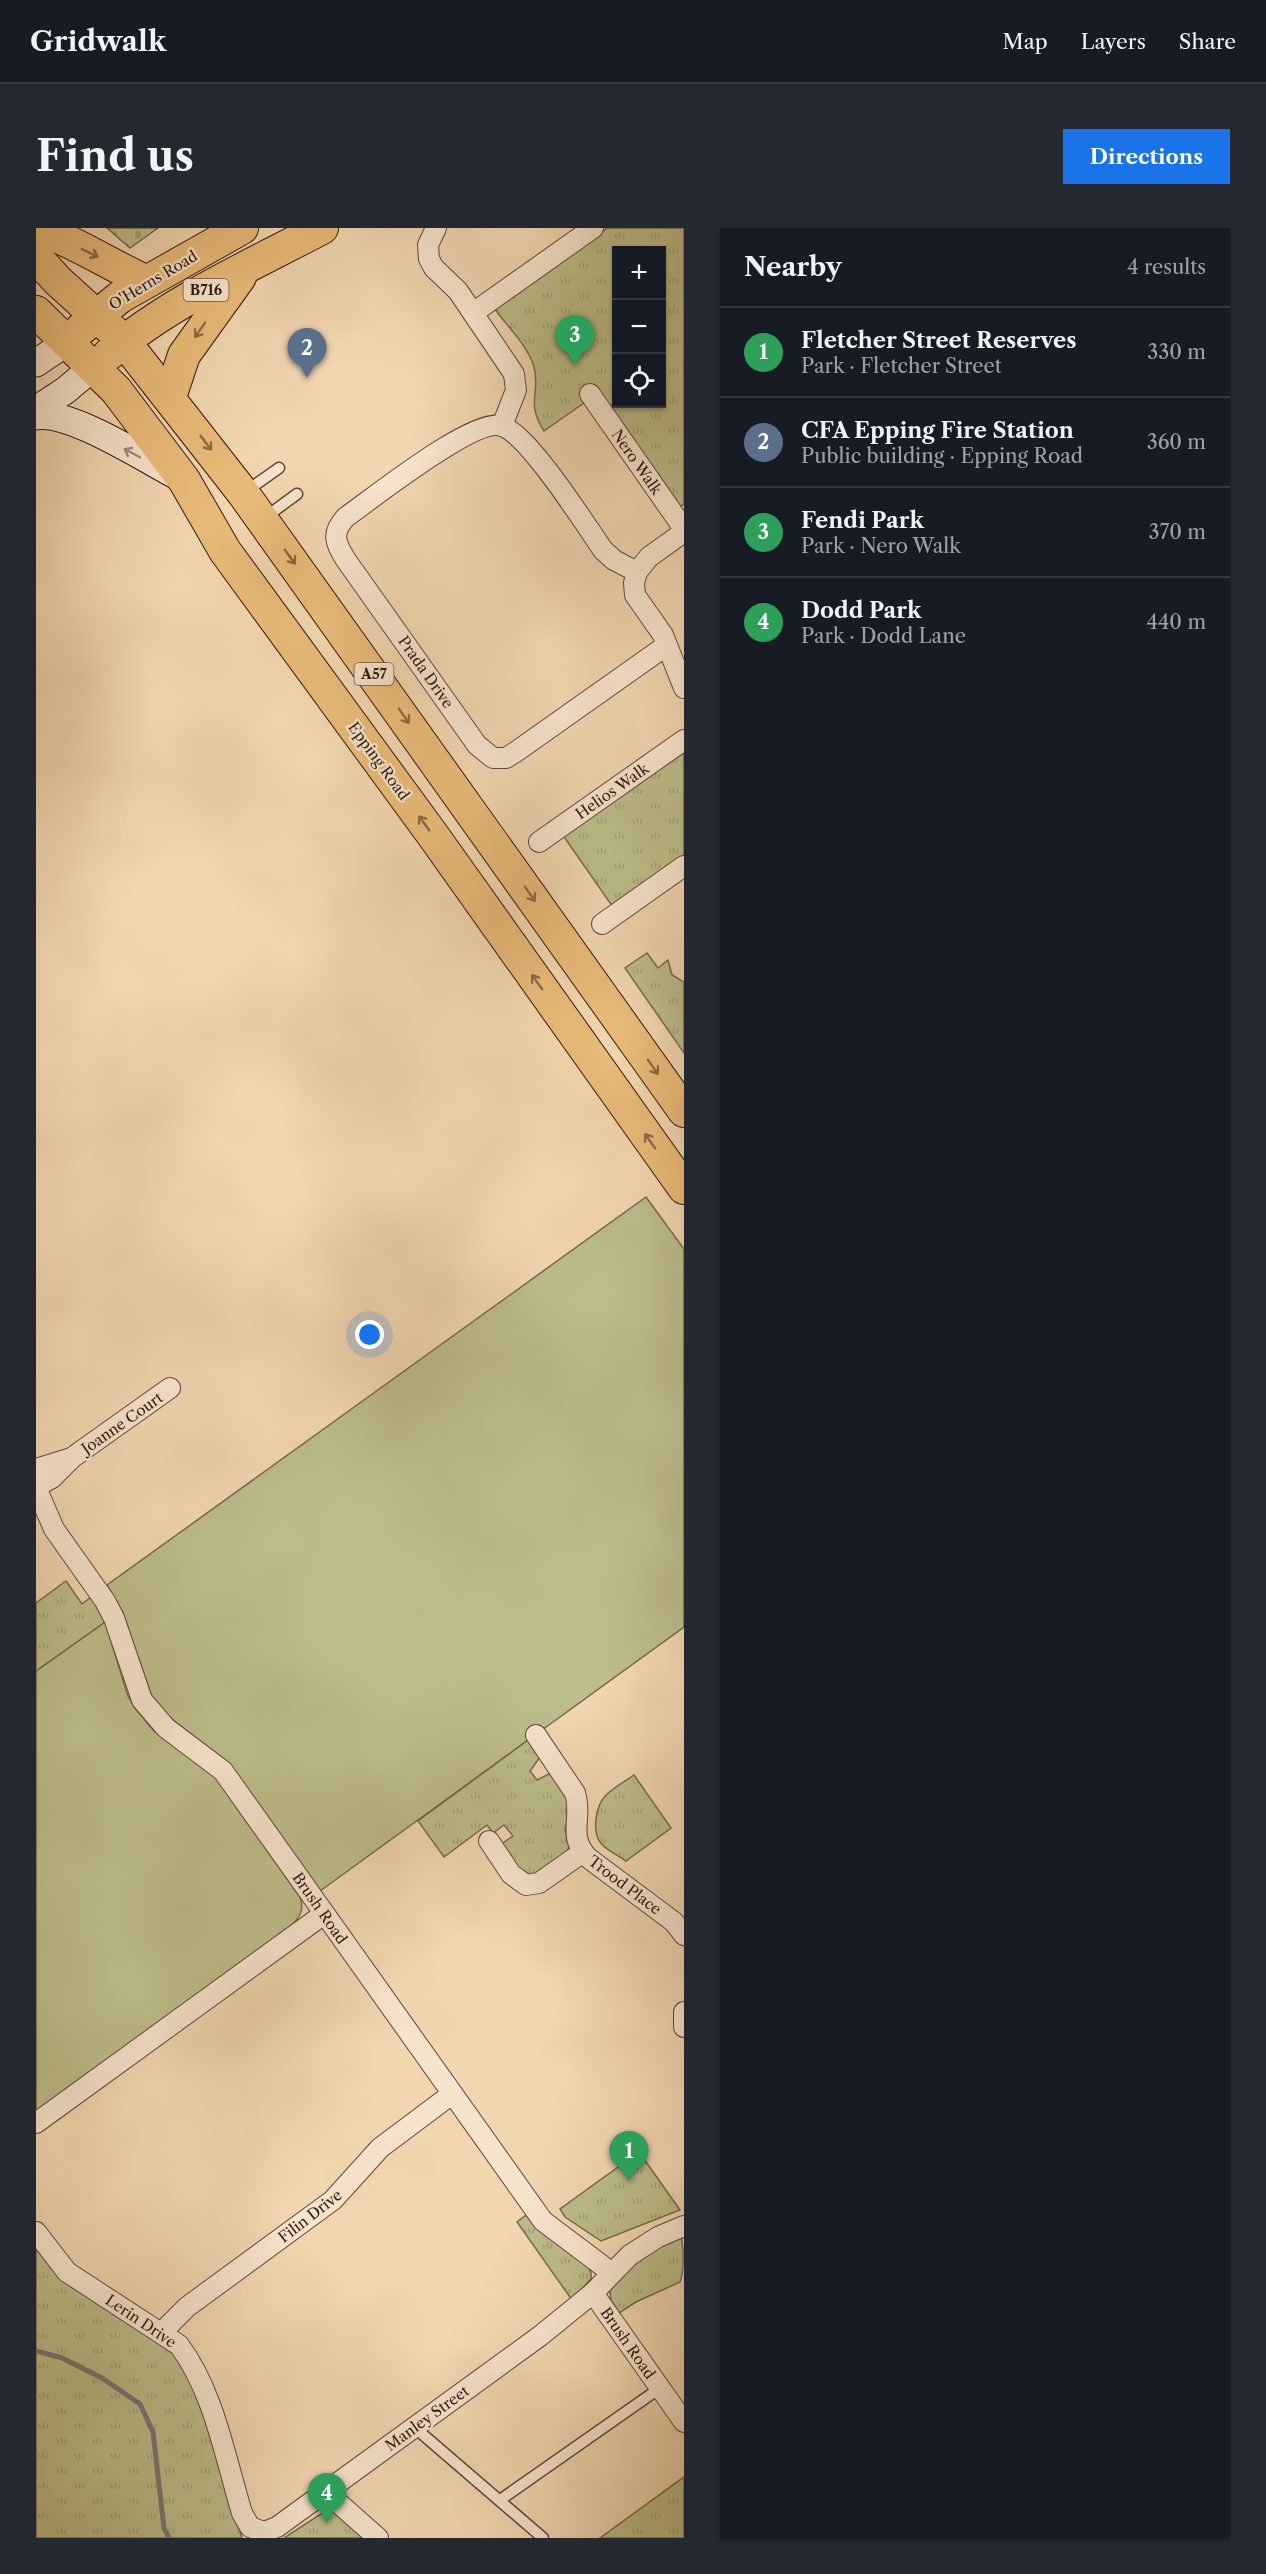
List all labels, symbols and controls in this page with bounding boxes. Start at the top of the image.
text: Gridwalk [30,24,166,58]
text: Map [1003,29,1048,54]
text: Layers [1081,29,1146,54]
text: Share [1179,29,1236,54]
button: Directions [1063,129,1230,184]
text: Find us [36,130,194,182]
street label: O'Herns Road [105,246,201,314]
map controls [612,246,666,408]
button: + [612,246,666,300]
one-way arrow [80,248,98,260]
text: Nearby [744,251,842,283]
text: 4 results [1127,255,1206,279]
road number: B716 [184,279,228,301]
button: − [612,300,666,354]
pin: 3 [556,316,594,365]
one-way arrow [194,322,206,338]
text: Fletcher Street Reserves [801,327,1076,354]
pin: 2 [288,328,326,378]
text: 1 [759,340,768,364]
text: 330 m [1147,340,1206,364]
button: locate [612,354,666,408]
text: Park · Fletcher Street [801,354,1002,378]
text: CFA Epping Fire Station [801,417,1074,444]
street label: Nero Walk [608,426,667,499]
text: 2 [758,430,769,454]
text: 360 m [1147,430,1206,454]
one-way arrow [199,435,212,451]
text: Public building · Epping Road [801,444,1083,468]
one-way arrow [124,446,142,458]
text: Fendi Park [801,507,924,534]
text: 3 [758,520,769,544]
text: 370 m [1149,520,1206,544]
text: Park · Nero Walk [801,534,961,558]
one-way arrow [284,549,296,565]
text: Dodd Park [801,597,922,624]
text: 4 [758,610,769,634]
text: 440 m [1146,610,1206,634]
text: Park · Dodd Lane [801,624,966,648]
street label: Prada Drive [394,632,458,712]
road number: A57 [354,663,394,685]
one-way arrow [398,707,410,723]
street label: Epping Road [344,718,414,804]
street label: Helios Walk [572,758,653,823]
one-way arrow [418,815,430,831]
one-way arrow [524,885,536,901]
one-way arrow [531,974,543,990]
one-way arrow [647,1059,659,1075]
one-way arrow [644,1133,656,1149]
your location [355,1320,384,1349]
street label: Joanne Court [76,1388,167,1459]
street label: Trood Place [585,1851,665,1919]
street label: Brush Road [288,1869,352,1947]
pin: 1 [610,2132,648,2181]
street label: Filin Drive [274,2185,346,2247]
street label: Lerin Drive [102,2290,180,2352]
street label: Brush Road [596,2304,660,2382]
street label: Manley Street [381,2381,473,2455]
pin: 4 [308,2474,346,2523]

